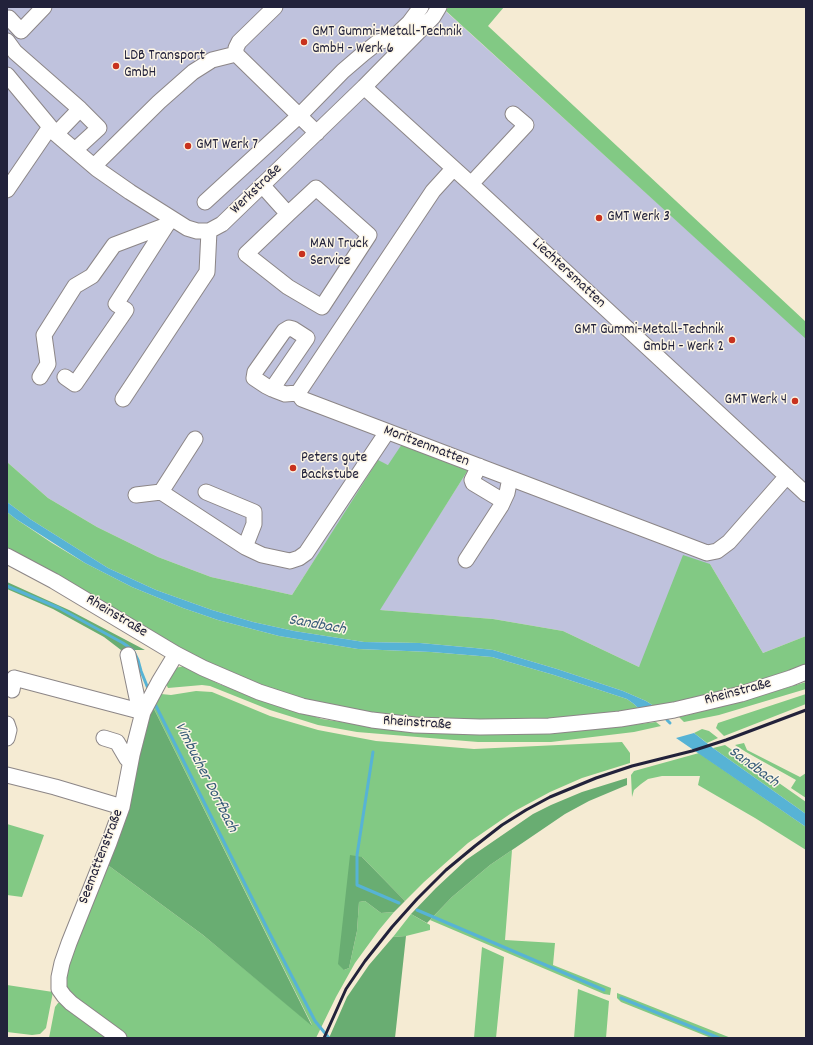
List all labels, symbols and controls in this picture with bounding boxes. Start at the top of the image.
place label: GMT Gummi-Metall-Technik GmbH - Werk 6 [312,24,462,59]
marker: GMT Gummi-Metall-Technik GmbH - Werk 6 [299,37,309,47]
place label: LDB Transport GmbH [124,48,205,83]
marker: LDB Transport GmbH [111,61,121,71]
place label: GMT Werk 7 [196,137,258,155]
marker: GMT Werk 7 [183,141,193,151]
street label: Werkstraße [227,161,287,219]
place label: GMT Werk 3 [607,209,670,227]
marker: GMT Werk 3 [594,213,604,223]
street label: Liechtersmatten [527,235,609,313]
place label: MAN Truck Service [310,236,368,271]
marker: MAN Truck Service [297,249,307,259]
place label: GMT Gummi-Metall-Technik GmbH - Werk 2 [574,322,724,357]
marker: GMT Gummi-Metall-Technik GmbH - Werk 2 [727,335,737,345]
place label: GMT Werk 4 [725,392,787,410]
marker: GMT Werk 4 [790,396,800,406]
street label: Moritzenmatten [381,422,471,472]
place label: Peters gute Backstube [301,450,367,485]
marker: Peters gute Backstube [288,463,298,473]
street label: Rheinstraße [82,592,150,642]
water label: Sandbach [287,612,347,640]
street label: Rheinstraße [703,675,773,711]
street label: Rheinstraße [382,713,452,735]
water label: Vimbucher Dorfbach [169,720,241,836]
water label: Sandbach [724,743,782,793]
street label: Seemattenstraße [76,807,128,907]

